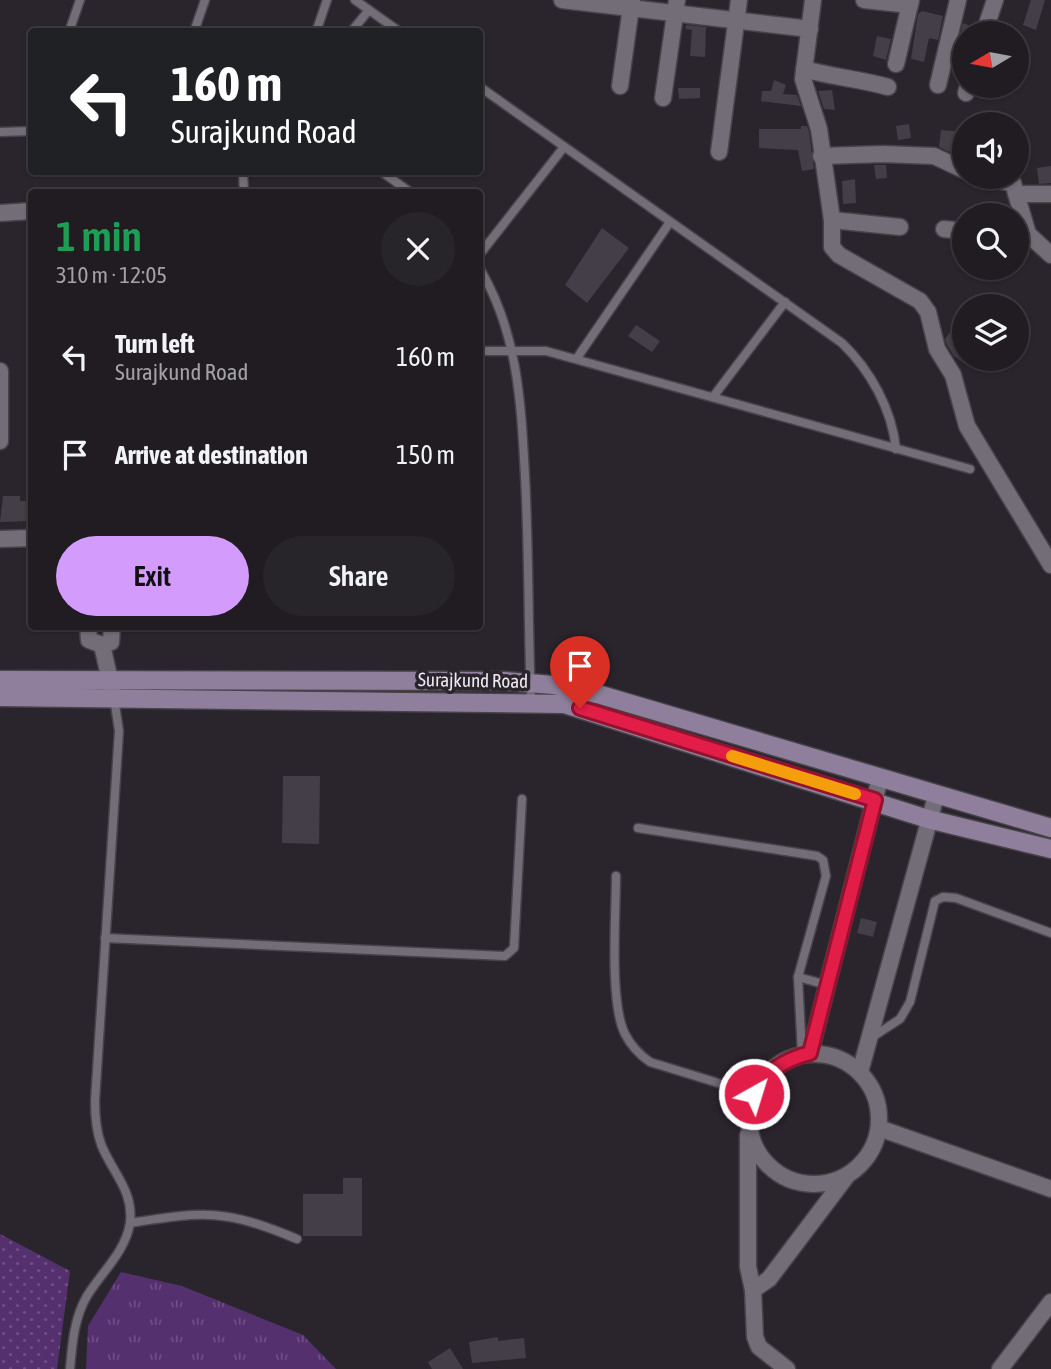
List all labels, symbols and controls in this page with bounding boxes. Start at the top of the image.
north arrow [952,21,1029,98]
map controls [952,21,1029,371]
text: 160 m [171,55,282,111]
icon: left [56,56,147,147]
button: sound [952,112,1029,189]
text: Surajkund Road [171,113,357,150]
button: search [952,203,1029,280]
text: 1 min [56,212,142,260]
button: close [381,212,455,286]
text: 310 m · 12:05 [56,262,167,288]
button: layers [952,294,1029,371]
text: Turn left [115,329,195,359]
icon: left [56,338,94,376]
text: 160 m [396,342,455,372]
text: Surajkund Road [115,359,248,385]
icon: arrive [56,436,94,474]
text: Arrive at destination [115,440,308,470]
text: 150 m [396,440,455,470]
button: Exit [56,536,249,616]
button: Share [263,536,455,616]
pin [550,636,610,708]
icon: arrive [561,647,599,685]
street label: Surajkund Road [418,668,528,692]
position arrow [717,1057,791,1131]

